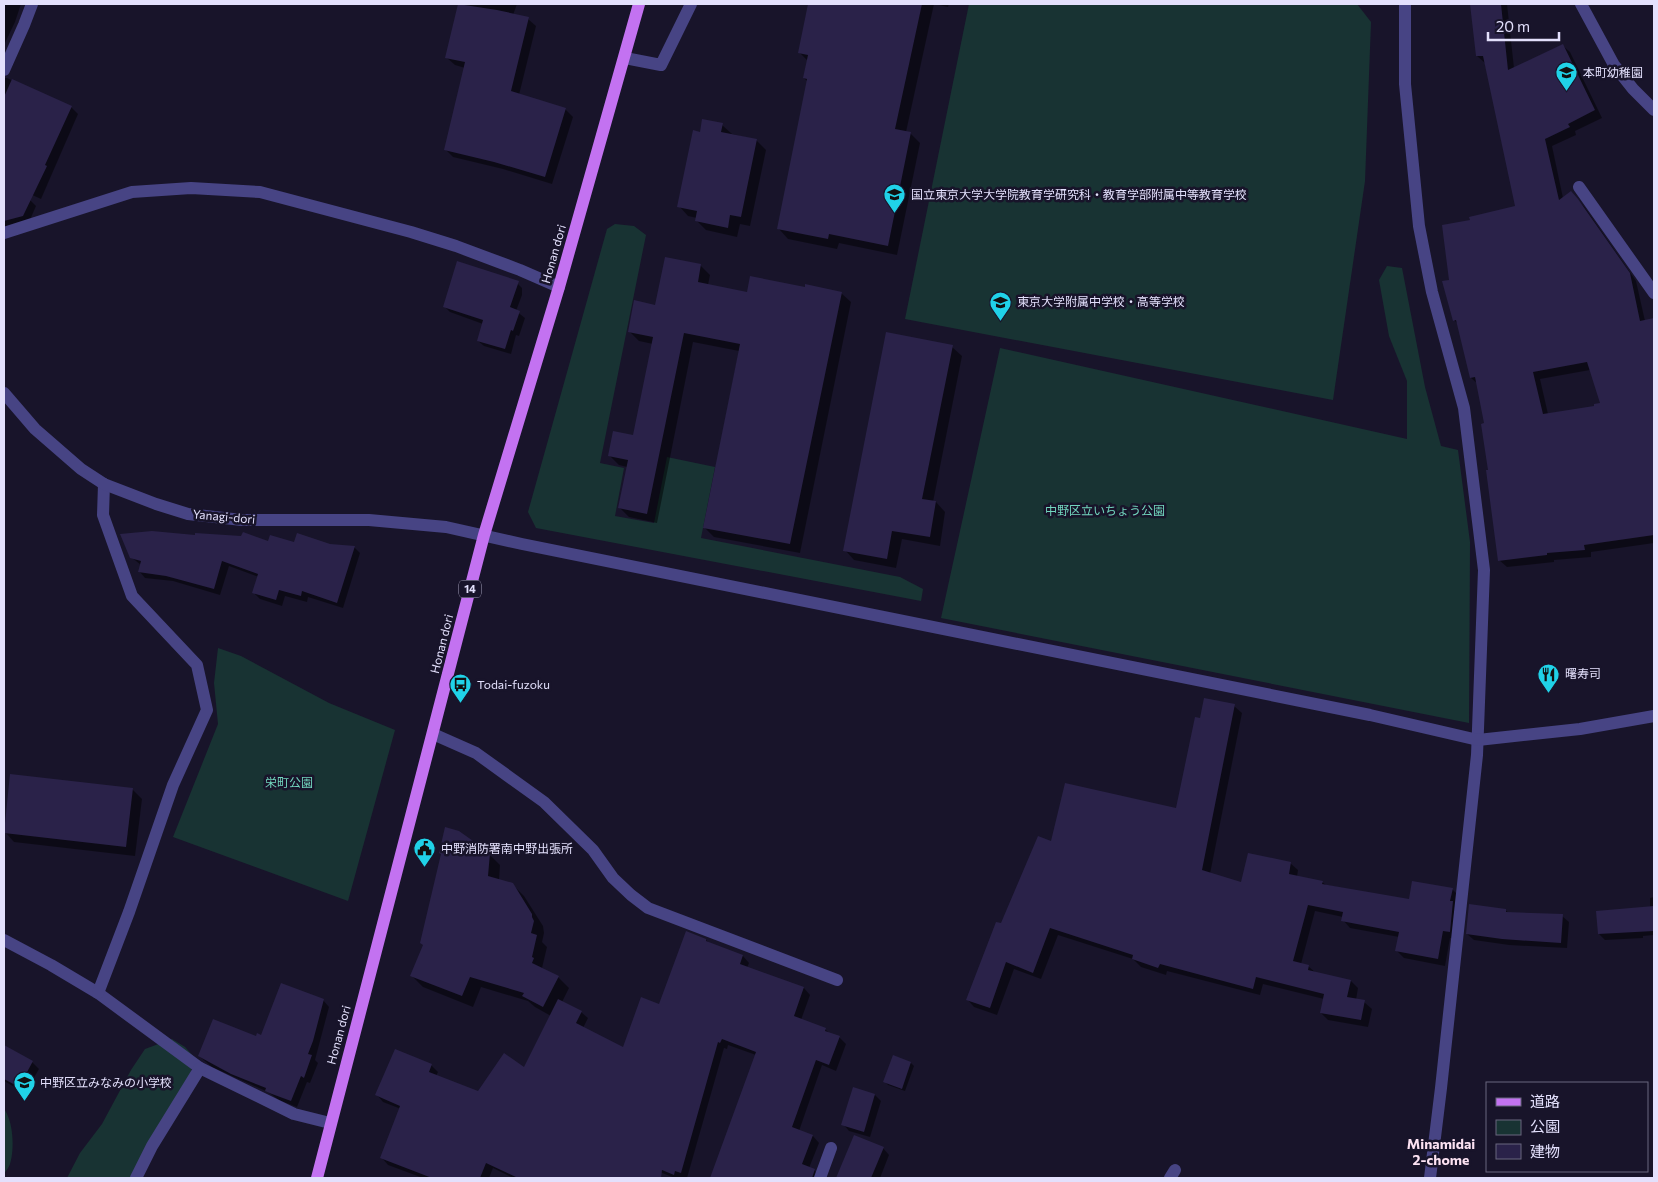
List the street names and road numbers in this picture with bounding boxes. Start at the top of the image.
street label: Honan dori [538,223,568,285]
street label: Yanagi-dori [192,506,256,526]
road number: 14 [459,580,481,598]
street label: Honan dori [427,613,455,675]
street label: Honan dori [323,1004,353,1066]

